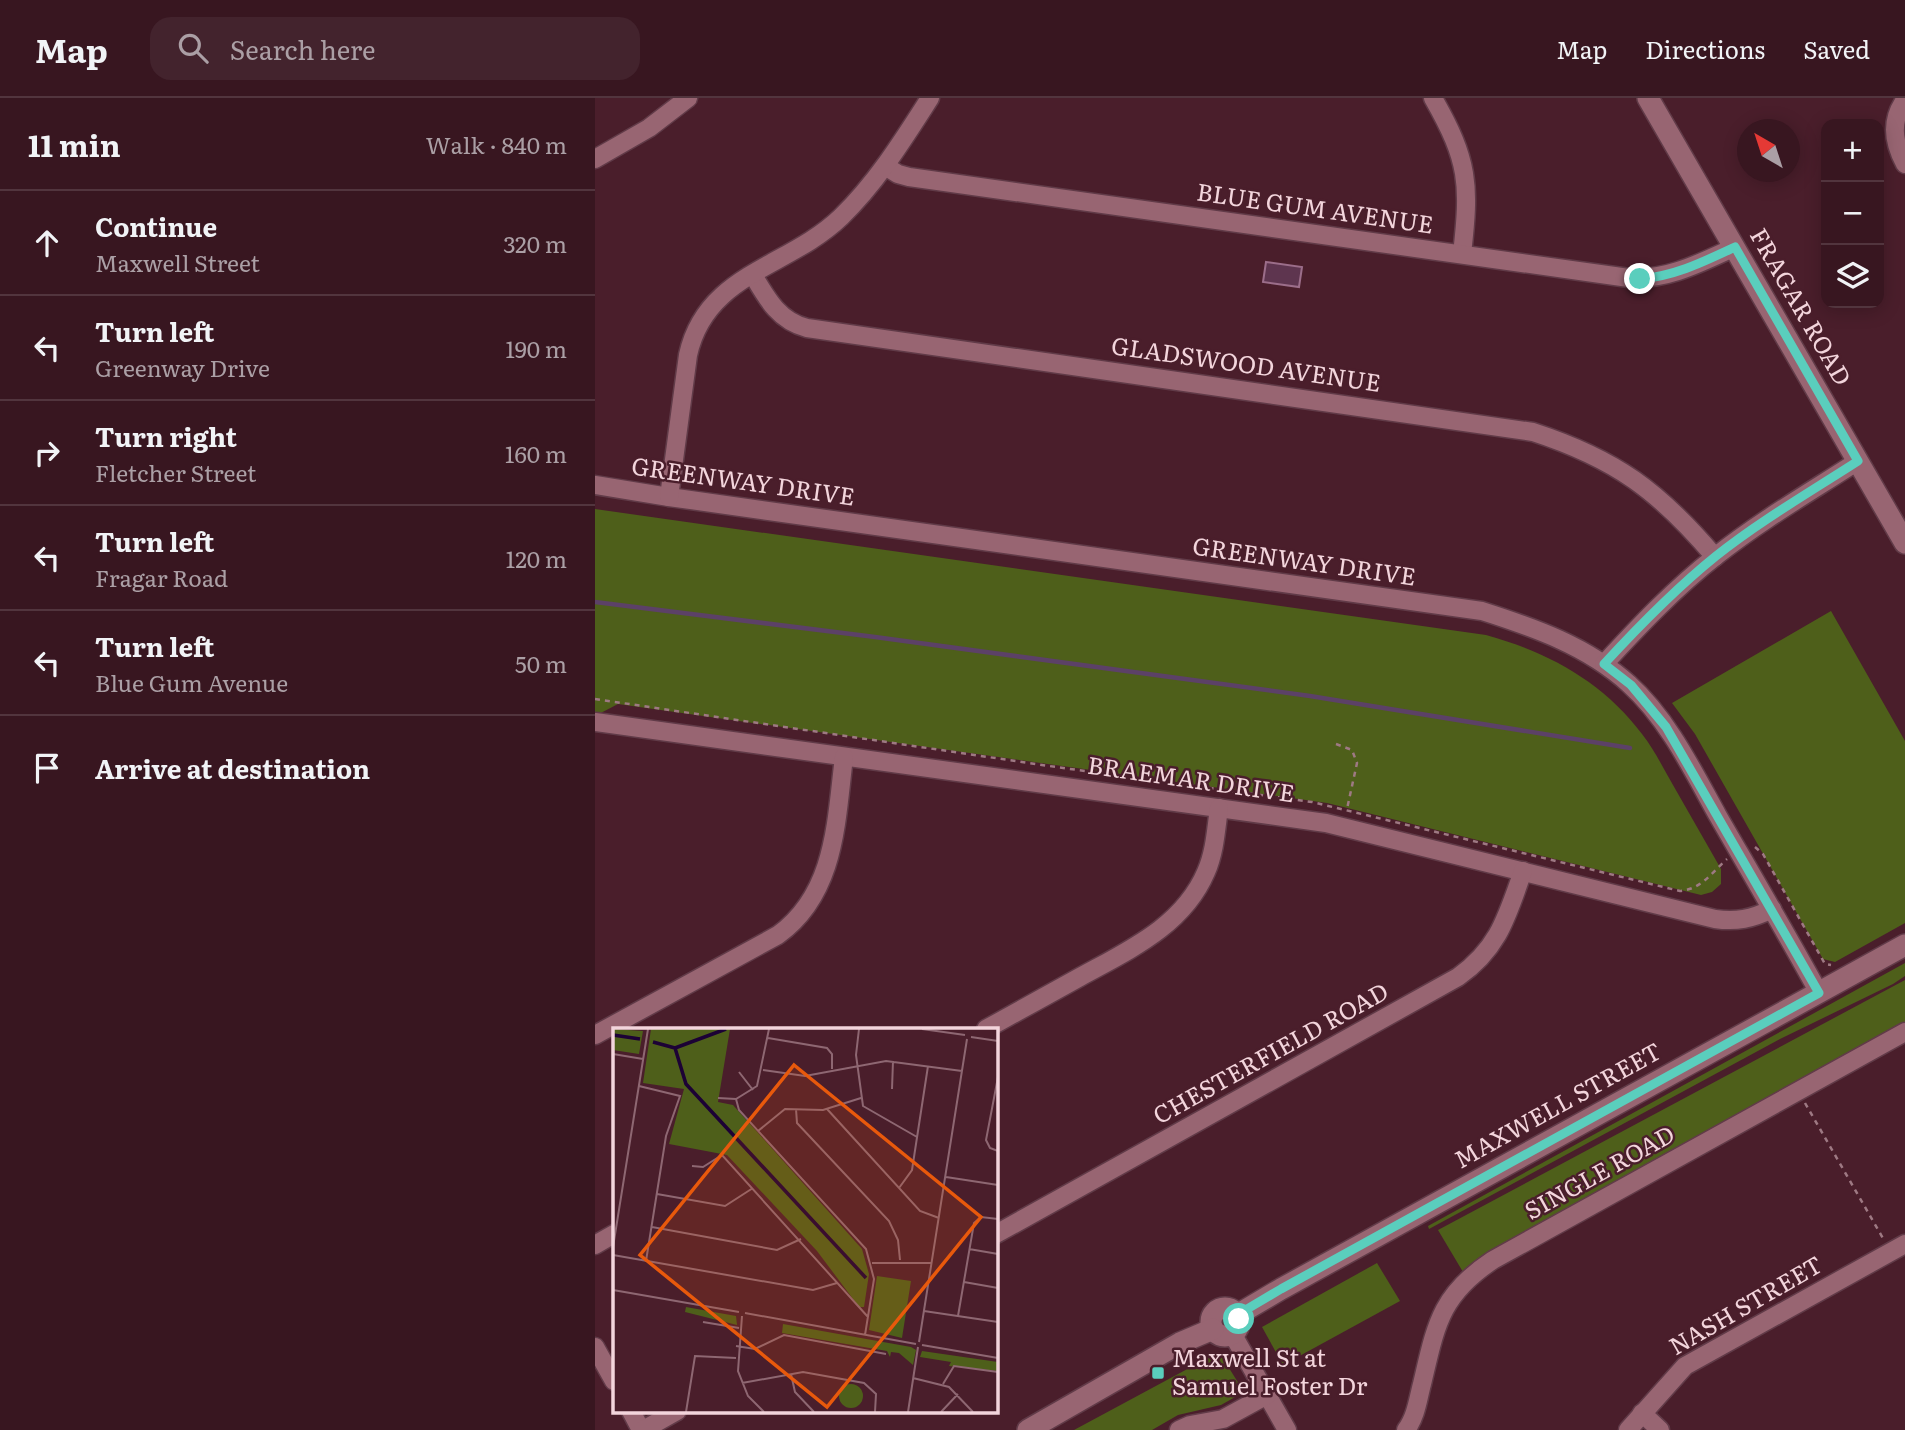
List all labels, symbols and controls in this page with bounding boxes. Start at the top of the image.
search box [150,17,640,80]
text: Map [35,24,108,73]
icon: search [174,29,212,67]
text: Search here [230,29,376,68]
text: Map [1556,31,1607,66]
text: Directions [1645,31,1765,66]
text: Saved [1803,31,1870,66]
north arrow [1737,119,1800,182]
map controls [1821,119,1884,308]
button: + [1821,119,1884,182]
text: 11 min [28,122,121,166]
text: Walk · 840 m [426,127,567,161]
street label: BLUE GUM AVENUE [1195,173,1436,240]
button: − [1821,182,1884,245]
text: Continue [95,206,217,245]
street label: FRAGAR ROAD [1743,220,1862,391]
icon: ahead [28,224,66,262]
text: 320 m [503,226,567,260]
text: Maxwell Street [95,245,260,279]
button: layers [1821,245,1884,308]
route end [1624,263,1655,294]
text: Turn left [95,311,214,350]
street label: GLADSWOOD AVENUE [1109,326,1383,399]
icon: left [28,329,66,367]
text: 190 m [505,331,567,365]
text: Greenway Drive [95,350,270,384]
text: Turn right [95,416,237,455]
icon: right [28,434,66,472]
text: 160 m [505,436,567,470]
street label: GREENWAY DRIVE [629,447,857,513]
text: Fletcher Street [95,455,256,489]
text: Turn left [95,521,214,560]
street label: GREENWAY DRIVE [1190,527,1418,593]
icon: left [28,539,66,577]
text: 120 m [506,541,567,575]
text: Fragar Road [95,560,228,594]
text: Turn left [95,626,214,665]
icon: left [28,644,66,682]
text: 50 m [515,646,567,680]
text: Blue Gum Avenue [95,665,288,699]
street label: BRAEMAR DRIVE [1086,746,1297,809]
text: Arrive at destination [95,748,370,787]
icon: arrive [28,749,66,787]
street label: CHESTERFIELD ROAD [1146,972,1394,1131]
inset map [613,1028,997,1412]
street label: MAXWELL STREET [1447,1032,1667,1175]
street label: SINGLE ROAD [1517,1115,1680,1227]
street label: NASH STREET [1661,1246,1828,1362]
route start [1223,1303,1254,1334]
place label: Maxwell St at Samuel Foster Dr [1172,1339,1368,1402]
marker: Maxwell St at Samuel Foster Dr [1150,1365,1166,1381]

